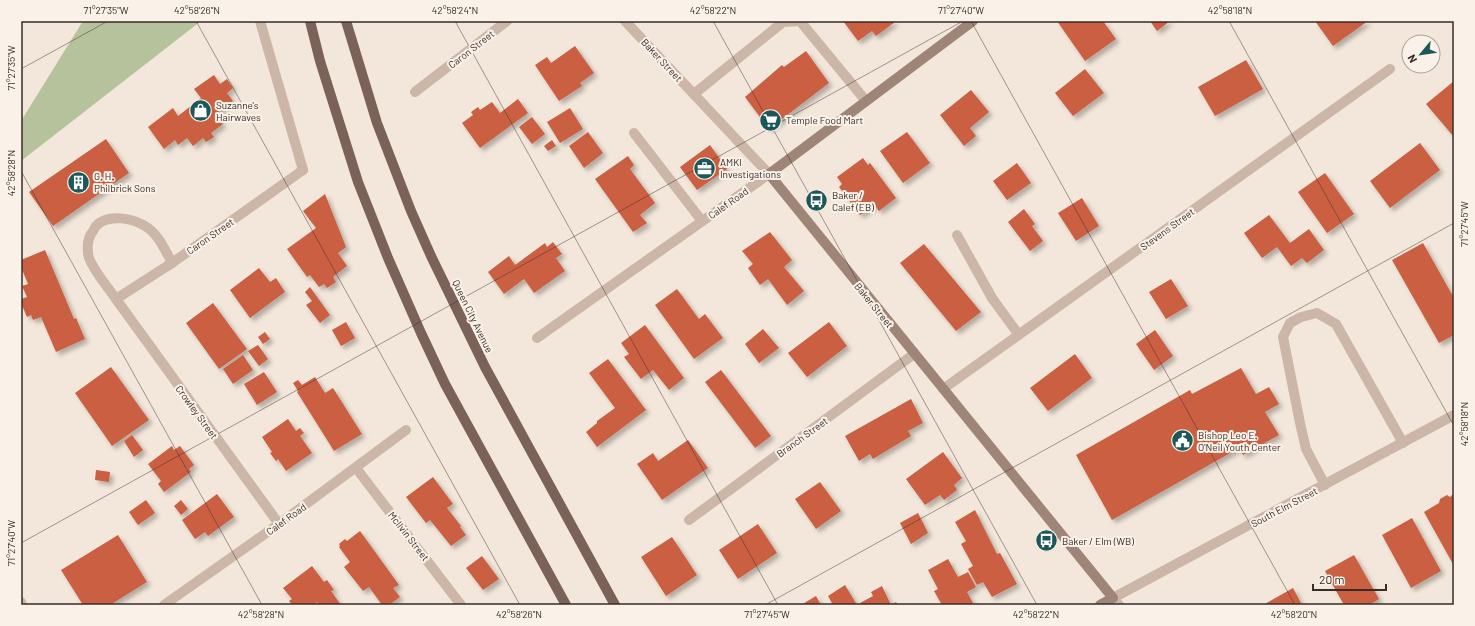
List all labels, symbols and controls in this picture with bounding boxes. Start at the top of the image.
text: 71°27'35"W [83,4,129,16]
text: 42°58'26"N [174,4,220,16]
text: 42°58'24"N [432,4,478,16]
text: 42°58'22"N [690,4,736,16]
text: 71°27'40"W [938,4,984,16]
text: 42°58'18"N [1208,4,1252,16]
street label: Caron Street [446,27,497,71]
north arrow [1401,34,1441,74]
street label: Baker Street [639,36,685,84]
text: 71°27'35"W [5,45,17,91]
text: N [1404,53,1419,65]
shop icon: Suzanne's Hairwaves [188,98,214,124]
place label: Suzanne's Hairwaves [216,99,261,123]
supermarket icon: Temple Food Mart [758,107,784,133]
place label: Temple Food Mart [786,114,863,126]
text: 42°58'28"N [5,150,17,196]
office icon: AMKI Investigations [691,155,717,181]
place label: AMKI Investigations [720,156,781,180]
building icon: G. H. Philbrick Sons [66,169,92,195]
place label: G. H. Philbrick Sons [94,170,156,194]
street label: Calef Road [706,185,750,221]
bus stop icon: Baker / Calef (EB) [803,188,829,214]
place label: Baker / Calef (EB) [832,189,874,213]
text: 71°27'45"W [1458,201,1470,247]
street label: Stevens Street [1138,205,1197,253]
street label: Caron Street [184,215,236,257]
street label: Queen City Avenue [450,277,496,355]
street label: Baker Street [852,280,896,330]
street label: Crowley Street [173,383,221,442]
text: 42°58'18"N [1458,402,1470,446]
street label: Branch Street [774,414,830,460]
public building icon: Bishop Leo E. O'Neil Youth Center [1170,428,1196,454]
place label: Bishop Leo E. O'Neil Youth Center [1198,429,1281,453]
street label: South Elm Street [1249,484,1320,530]
street label: Calef Road [264,501,308,537]
street label: McIlvin Street [386,509,432,563]
text: 71°27'40"W [5,520,17,566]
bus stop icon: Baker / Elm (WB) [1034,528,1060,554]
place label: Baker / Elm (WB) [1062,535,1134,547]
scale bar [1313,566,1386,592]
text: 20 m [1319,572,1345,586]
text: 42°58'28"N [238,608,284,620]
text: 42°58'26"N [496,608,542,620]
text: 71°27'45"W [744,608,790,620]
text: 42°58'22"N [1013,608,1059,620]
text: 42°58'20"N [1271,608,1317,620]

